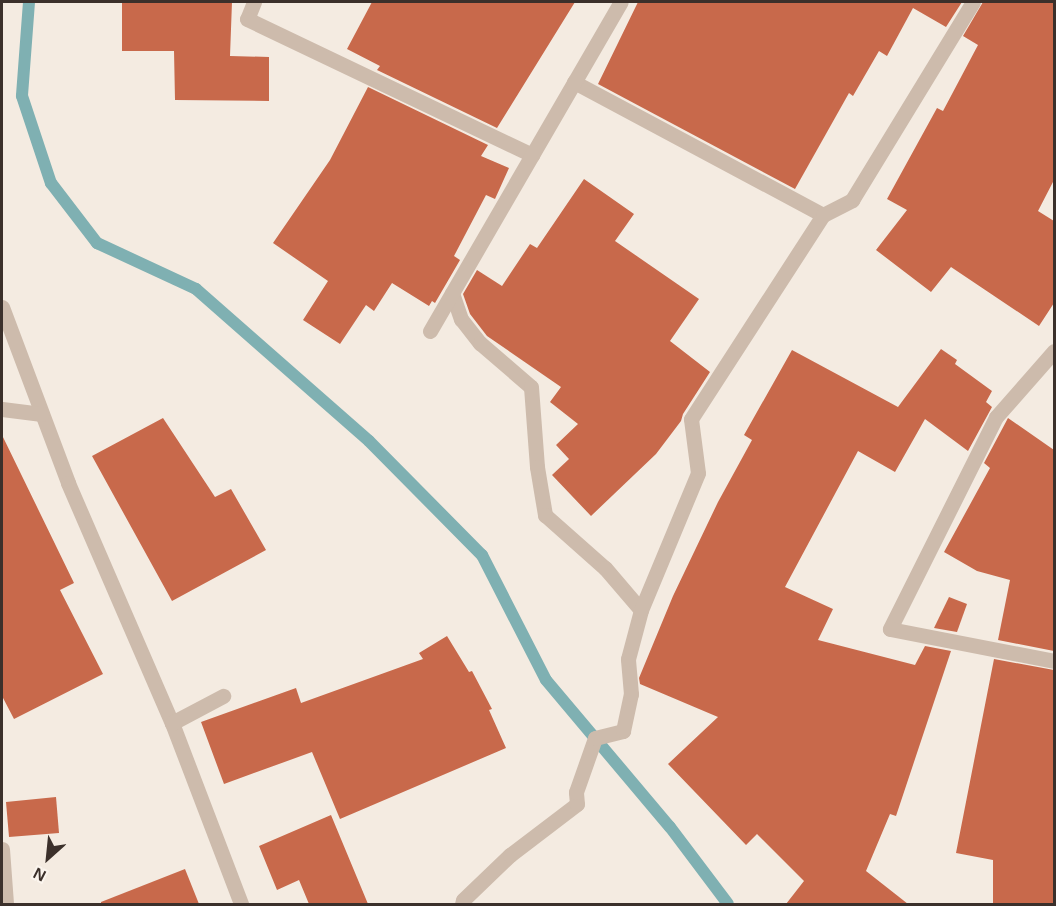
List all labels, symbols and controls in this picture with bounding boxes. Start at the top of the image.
north arrow [18,828,78,888]
text: N [31,864,49,885]

